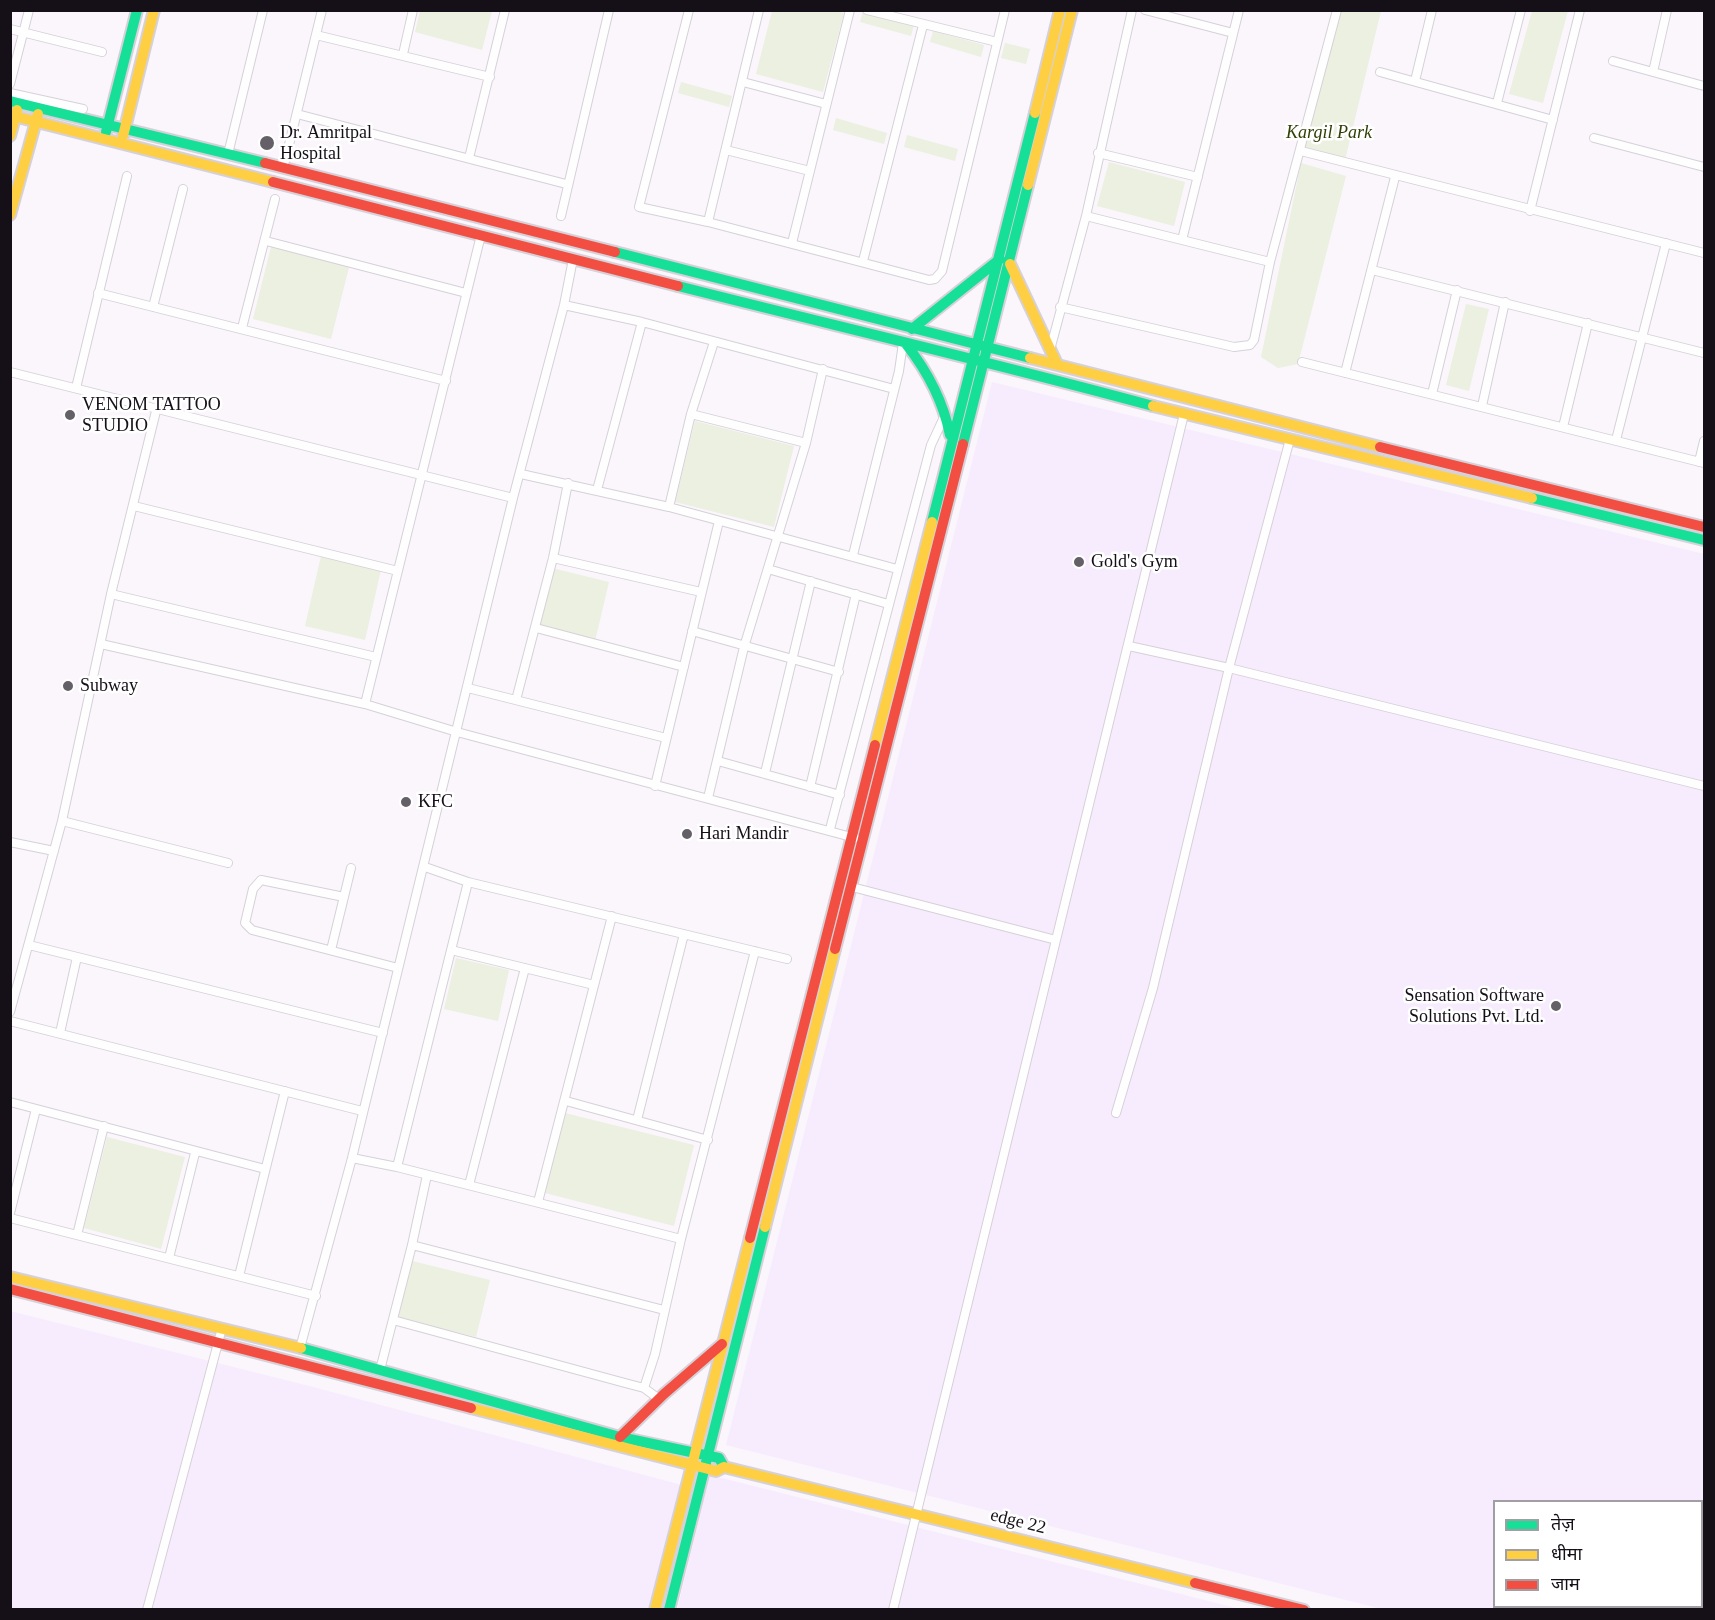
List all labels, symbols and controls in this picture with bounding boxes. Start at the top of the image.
place label: Dr. Amritpal Hospital [280,122,372,164]
park label: Kargil Park [1286,122,1372,144]
marker: Dr. Amritpal Hospital [258,134,276,152]
place label: VENOM TATTOO STUDIO [82,394,221,436]
marker: VENOM TATTOO STUDIO [63,408,77,422]
place label: Gold's Gym [1091,551,1178,573]
marker: Gold's Gym [1072,555,1086,569]
place label: Subway [80,675,138,697]
marker: Subway [61,679,75,693]
place label: KFC [418,791,453,813]
marker: KFC [399,795,413,809]
place label: Hari Mandir [699,823,788,845]
marker: Hari Mandir [680,827,694,841]
place label: Sensation Software Solutions Pvt. Ltd. [1405,985,1544,1028]
marker: Sensation Software Solutions Pvt. Ltd. [1549,999,1563,1013]
legend [1493,1500,1703,1608]
street label: edge 22 [988,1505,1048,1539]
text: तेज़ [1551,1514,1575,1534]
text: धीमा [1551,1544,1582,1564]
text: जाम [1551,1574,1580,1594]

